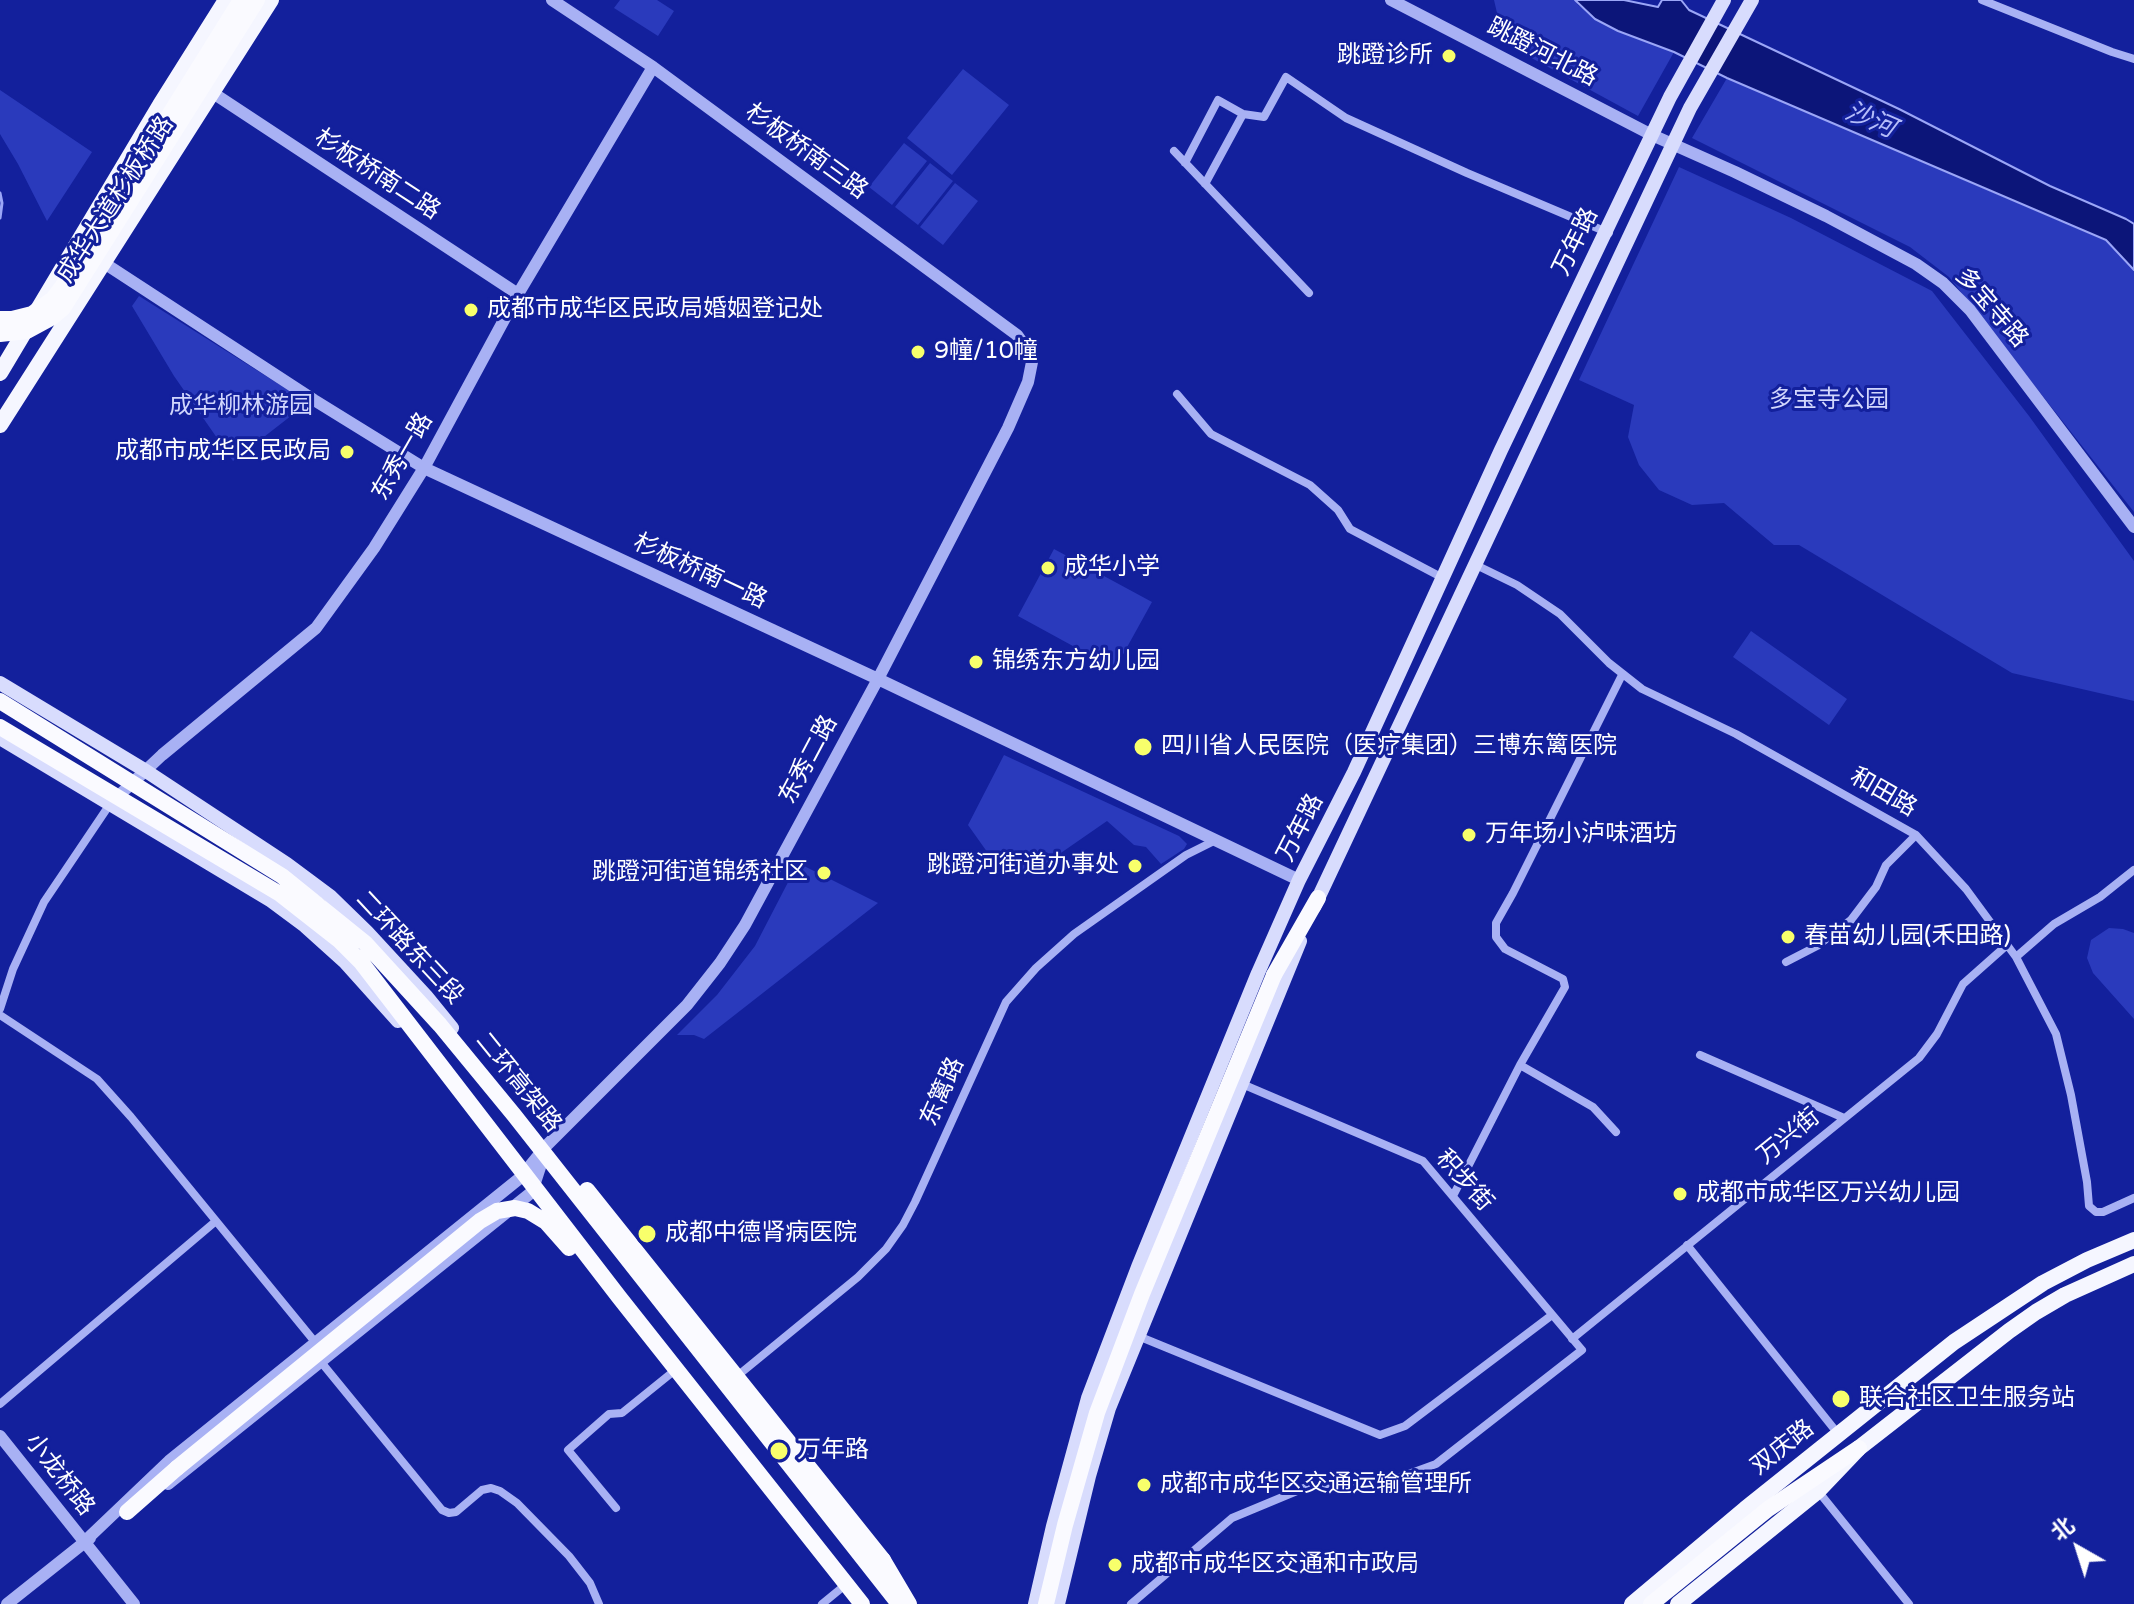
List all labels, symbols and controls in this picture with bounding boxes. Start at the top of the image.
street label: 跳蹬河北路 [1482,13,1602,93]
place label: 跳蹬诊所 [1337,42,1433,70]
marker: 跳蹬诊所 [1440,47,1458,65]
water label: 沙河 [1840,96,1900,146]
street label: 杉板桥南三路 [739,98,873,206]
street label: 成华大道杉板桥路 [52,112,180,288]
street label: 杉板桥南二路 [309,124,445,226]
street label: 万年路 [1547,203,1605,281]
street label: 多宝寺路 [1949,262,2033,354]
place label: 成都市成华区民政局婚姻登记处 [487,296,823,324]
marker: 成都市成华区民政局婚姻登记处 [462,301,480,319]
place label: 9幢/10幢 [934,338,1038,366]
marker: 9幢/10幢 [909,343,927,361]
park label: 多宝寺公园 [1769,387,1889,415]
park label: 成华柳林游园 [169,393,313,421]
street label: 东秀一路 [367,408,439,506]
place label: 成都市成华区民政局 [115,438,331,466]
marker: 成都市成华区民政局 [338,443,356,461]
street label: 杉板桥南一路 [629,529,771,615]
place label: 成华小学 [1064,554,1160,582]
marker: 成华小学 [1039,559,1057,577]
place label: 锦绣东方幼儿园 [992,648,1160,676]
marker: 锦绣东方幼儿园 [967,653,985,671]
street label: 东秀二路 [774,711,844,809]
place label: 四川省人民医院（医疗集团）三博东篱医院 [1161,733,1617,761]
marker: 四川省人民医院（医疗集团）三博东篱医院 [1132,736,1154,758]
street label: 和田路 [1845,763,1921,823]
street label: 万年路 [1272,789,1330,867]
place label: 万年场小泸味酒坊 [1485,821,1677,849]
marker: 万年场小泸味酒坊 [1460,826,1478,844]
place label: 跳蹬河街道办事处 [927,852,1119,880]
marker: 跳蹬河街道办事处 [1126,857,1144,875]
place label: 跳蹬河街道锦绣社区 [592,859,808,887]
marker: 跳蹬河街道锦绣社区 [815,864,833,882]
street label: 二环路东三段 [349,886,469,1010]
place label: 春苗幼儿园(禾田路) [1804,923,2011,951]
marker: 春苗幼儿园(禾田路) [1779,928,1797,946]
street label: 二环高架路 [469,1027,567,1139]
street label: 东篱路 [915,1053,971,1131]
street label: 万兴街 [1752,1103,1826,1171]
street label: 积步街 [1429,1145,1499,1217]
place label: 成都市成华区万兴幼儿园 [1696,1180,1960,1208]
marker: 成都市成华区万兴幼儿园 [1671,1185,1689,1203]
place label: 成都中德肾病医院 [665,1220,857,1248]
marker: 成都中德肾病医院 [636,1223,658,1245]
place label: 联合社区卫生服务站 [1859,1385,2075,1413]
marker: 联合社区卫生服务站 [1830,1388,1852,1410]
street label: 双庆路 [1746,1414,1820,1482]
street label: 小龙桥路 [18,1428,100,1522]
place label: 万年路 [797,1437,869,1465]
marker: 万年路 [768,1440,790,1462]
place label: 成都市成华区交通运输管理所 [1160,1471,1472,1499]
marker: 成都市成华区交通运输管理所 [1135,1476,1153,1494]
north arrow [2038,1508,2118,1588]
text: 北 [2046,1512,2080,1546]
place label: 成都市成华区交通和市政局 [1131,1551,1419,1579]
marker: 成都市成华区交通和市政局 [1106,1556,1124,1574]

